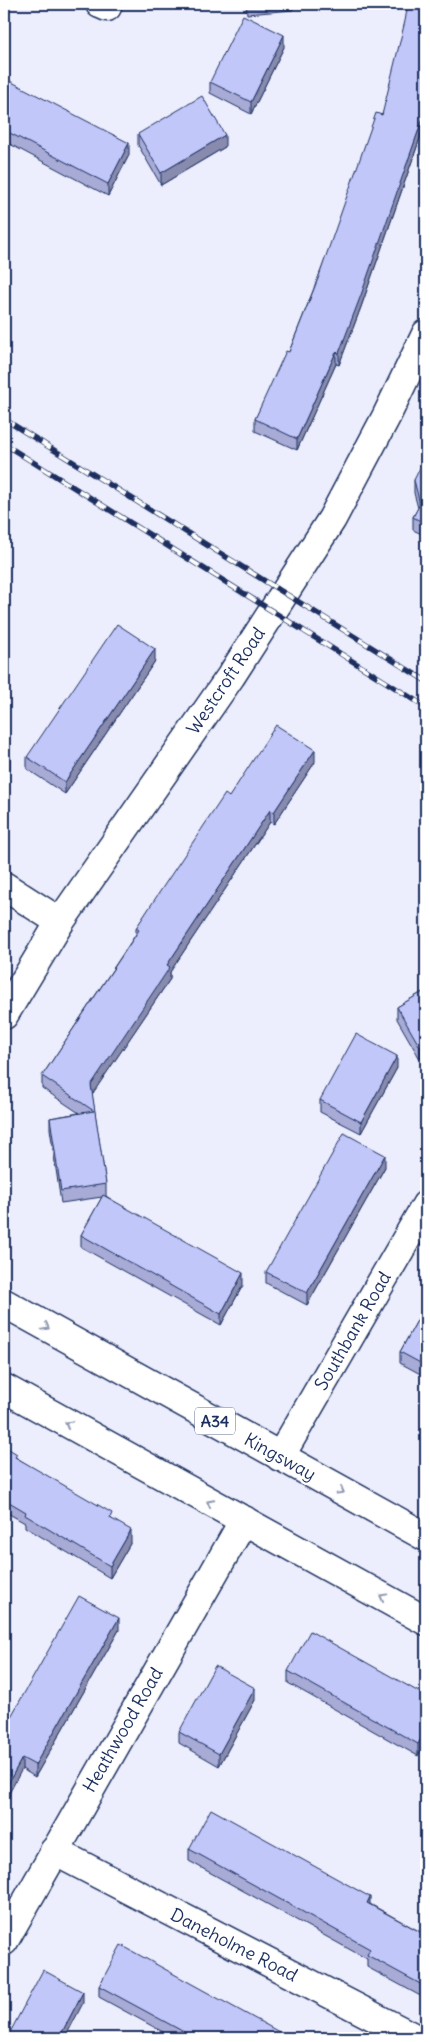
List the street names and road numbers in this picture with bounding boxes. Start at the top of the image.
street label: Westcroft Road [181,622,270,739]
street label: Southbank Road [309,1267,396,1394]
road number: A34 [195,1408,235,1434]
street label: Kingsway [240,1428,320,1486]
street label: Heathwood Road [77,1663,168,1796]
street label: Daneholme Road [167,1903,302,1987]

